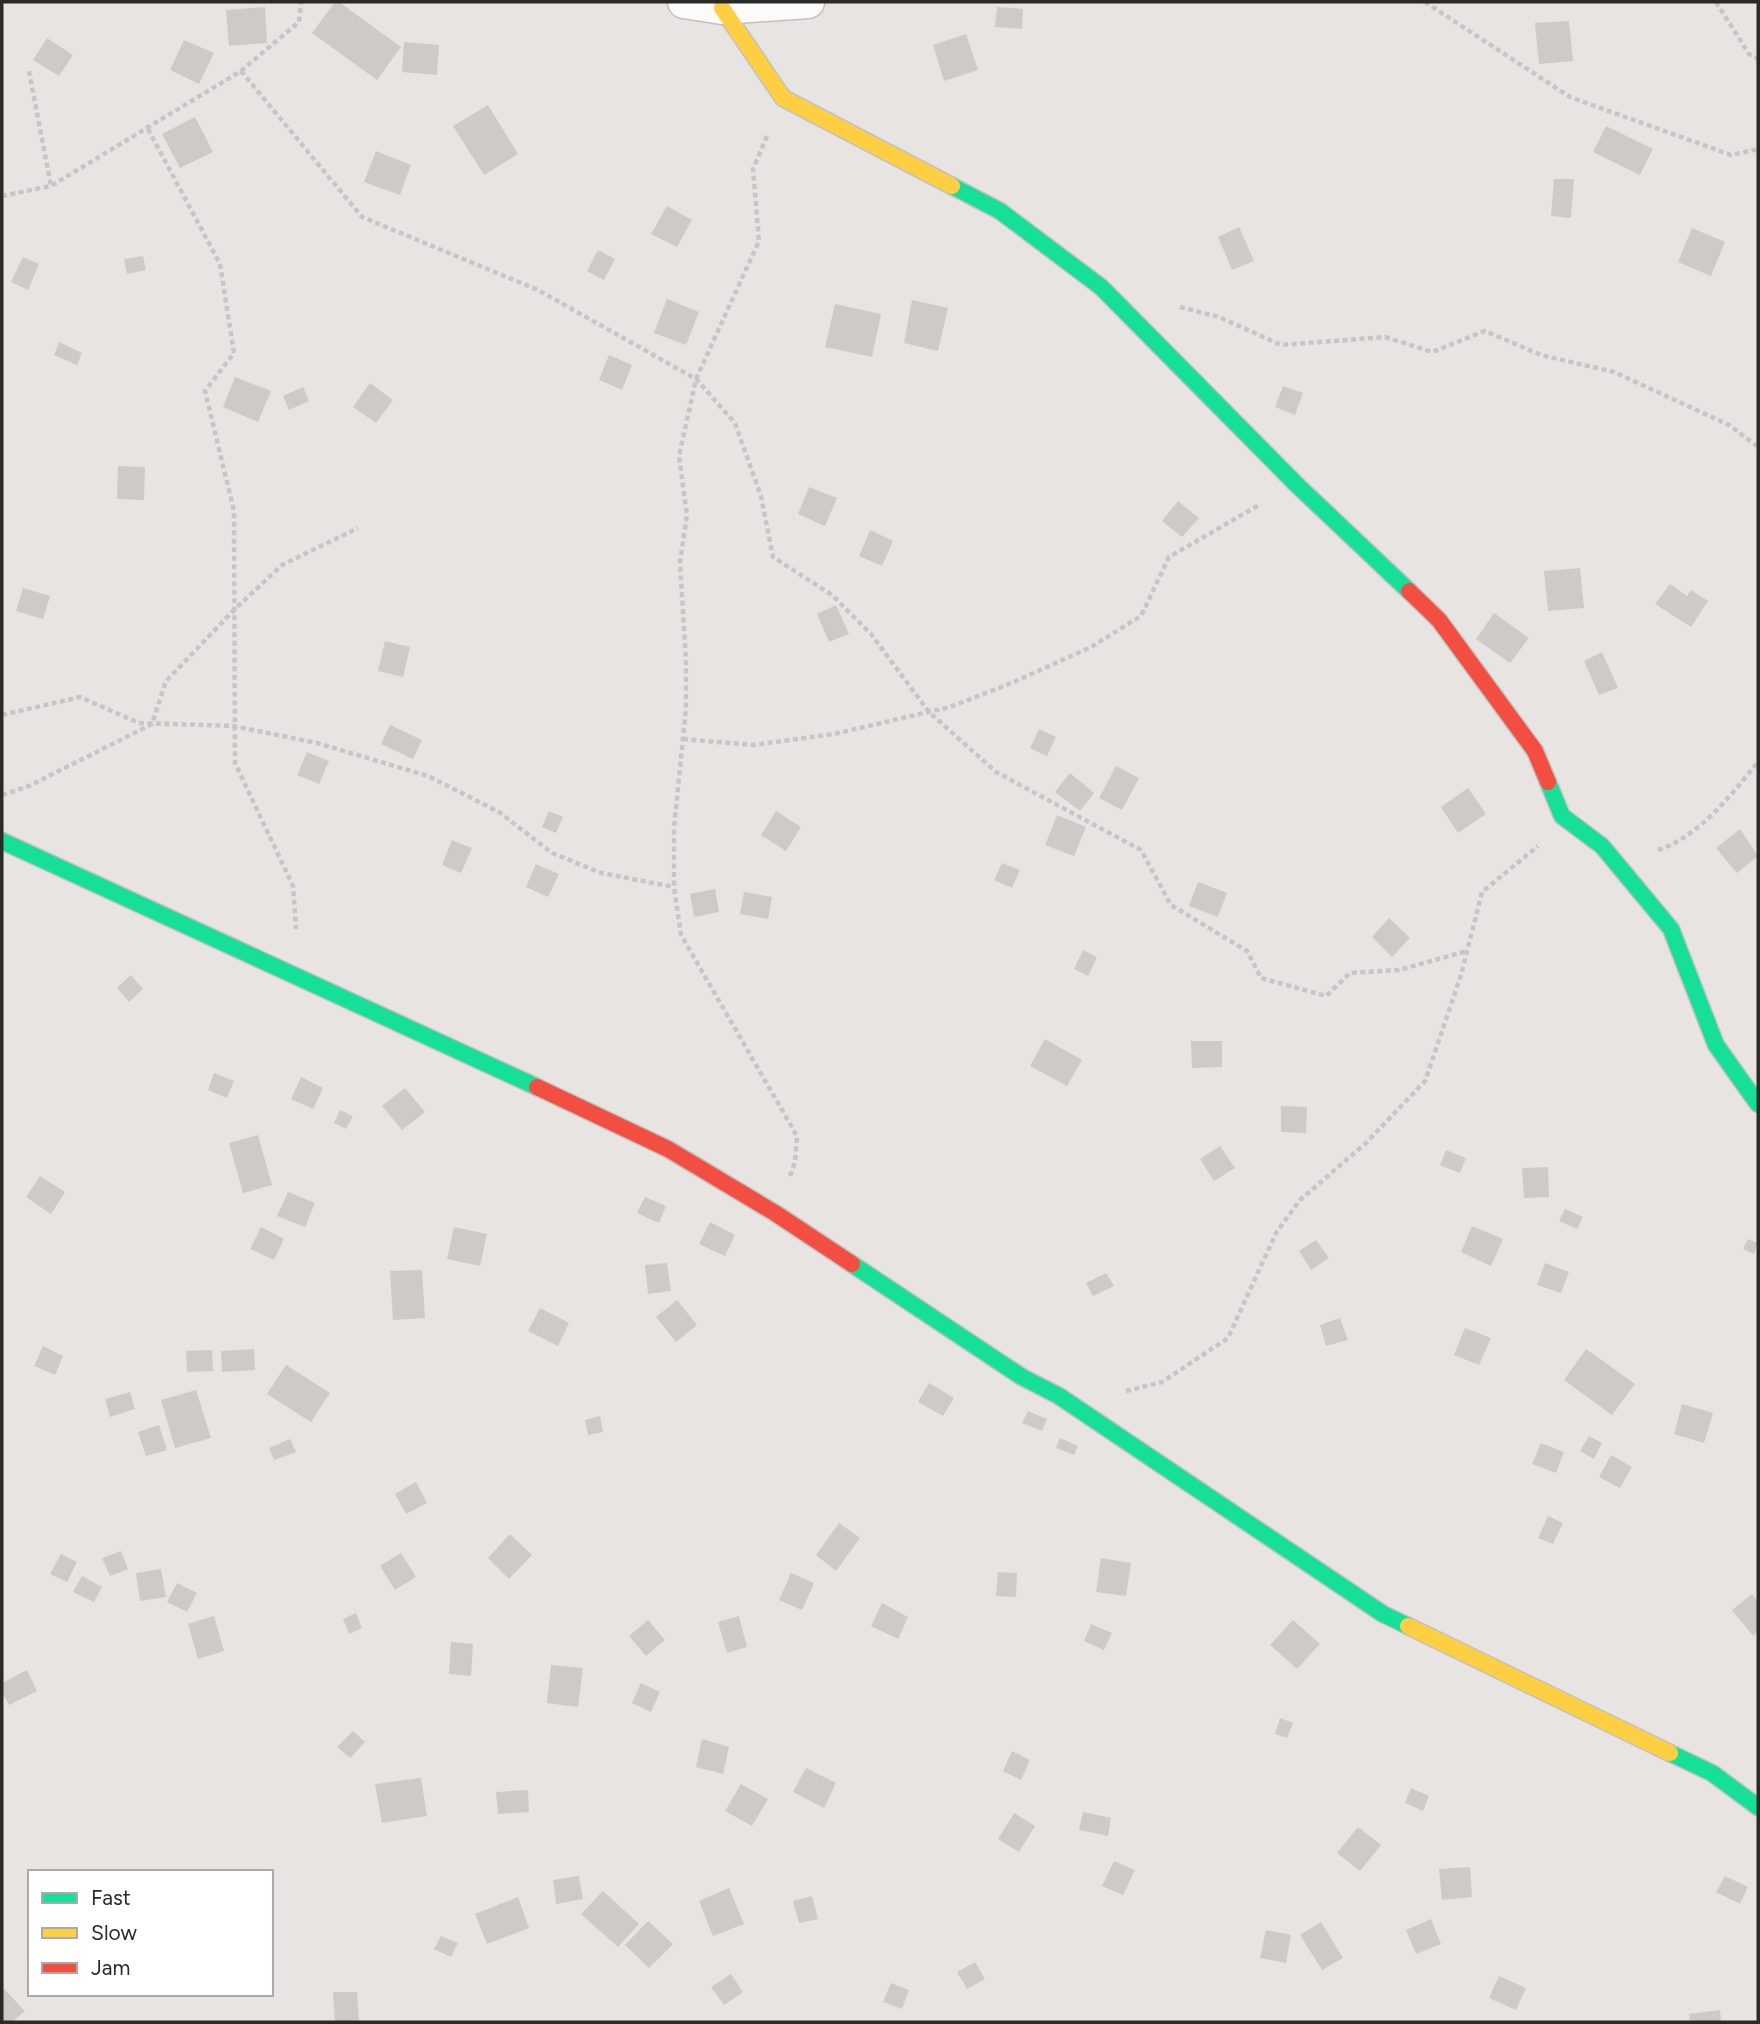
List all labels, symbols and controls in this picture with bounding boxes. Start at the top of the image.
legend [28,1870,273,1996]
text: Fast [91,1885,131,1910]
text: Slow [91,1920,137,1945]
text: Jam [91,1955,130,1980]

